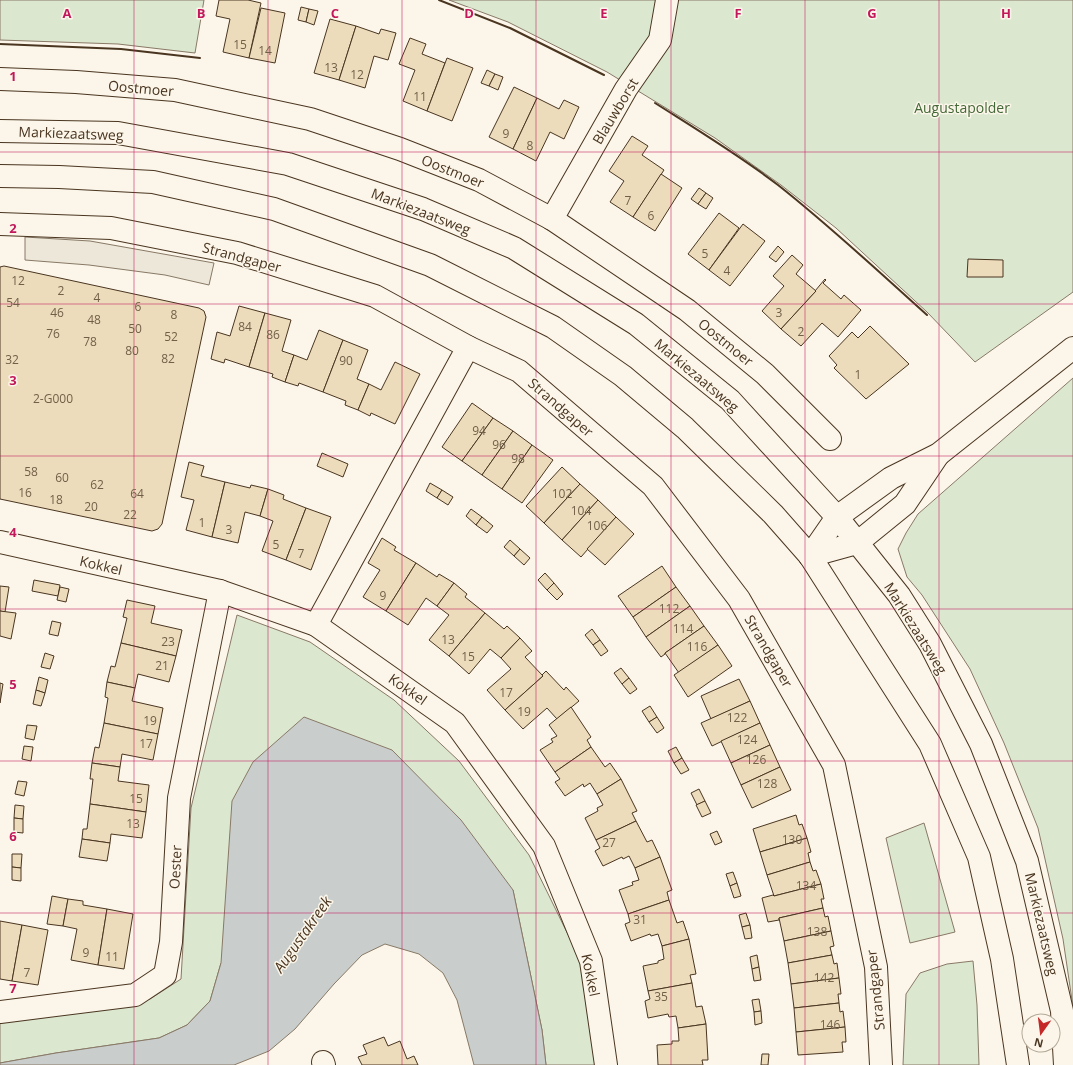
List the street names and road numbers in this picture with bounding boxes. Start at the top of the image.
street label: Blauwborst [588,74,642,148]
street label: Oostmoer [107,76,175,100]
street label: Markiezaatsweg [18,122,124,144]
street label: Oostmoer [419,150,487,192]
street label: Markiezaatsweg [369,183,474,239]
street label: Strandgaper [200,237,284,277]
street label: Oostmoer [694,314,758,370]
street label: Markiezaatsweg [651,334,744,416]
street label: Strandgaper [524,373,598,441]
street label: Kokkel [78,551,124,579]
street label: Markiezaatsweg [880,578,952,678]
street label: Strandgaper [741,611,798,691]
street label: Kokkel [385,669,431,709]
street label: Oester [164,844,186,889]
street label: Markiezaatsweg [1021,871,1063,978]
street label: Strandgaper [861,949,889,1031]
street label: Kokkel [577,952,605,998]

